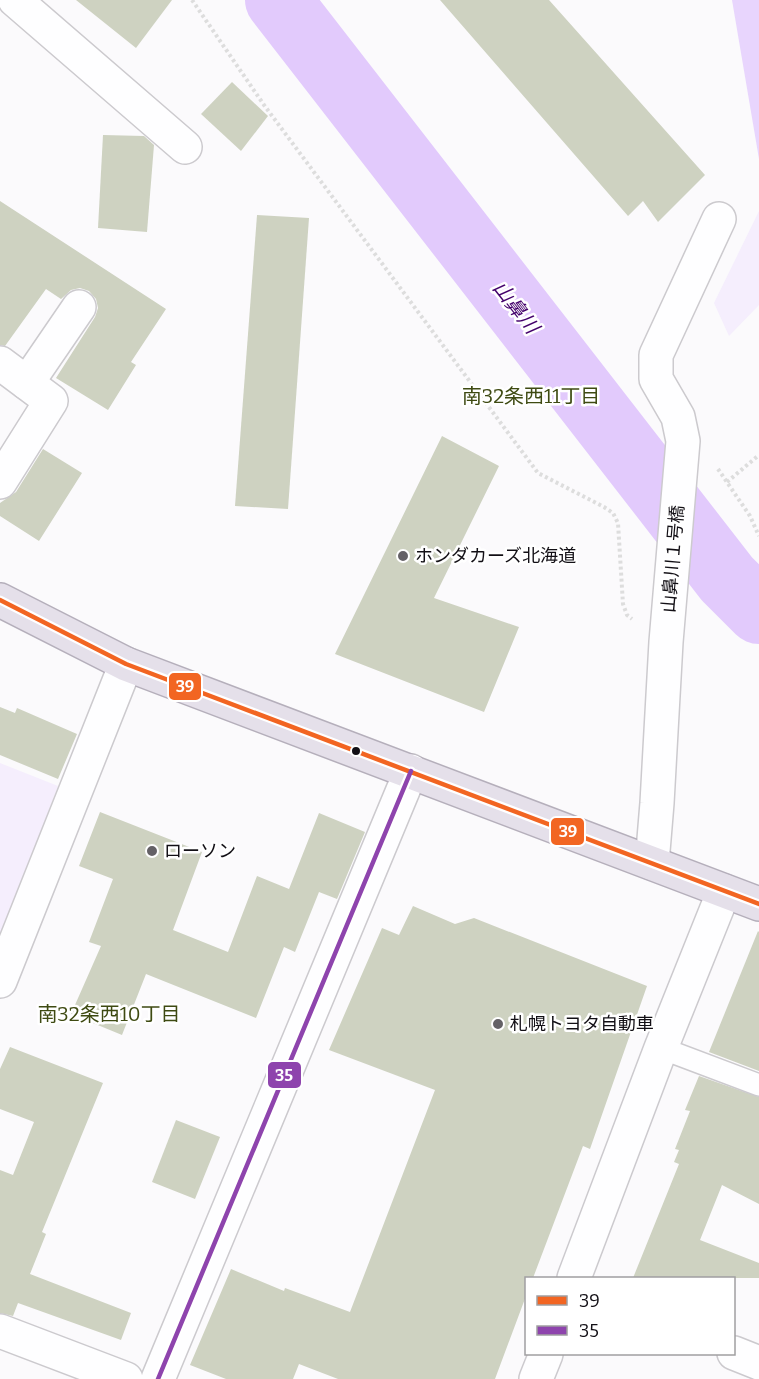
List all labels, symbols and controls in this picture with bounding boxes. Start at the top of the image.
water label: 山鼻川 [488,276,545,340]
district label: 南32条西11丁目 [462,384,600,408]
street label: 山鼻川１号橋 [657,504,689,614]
place label: ホンダカーズ北海道 [415,545,576,567]
marker: ホンダカーズ北海道 [396,549,410,563]
line badge: 39 [168,672,202,701]
text: 39 [176,677,194,696]
unlabelled marker [350,745,362,757]
line badge: 39 [550,817,585,846]
text: 39 [559,822,577,841]
place label: ローソン [164,840,236,862]
marker: ローソン [145,844,159,858]
district label: 南32条西10丁目 [37,1002,181,1026]
place label: 札幌トヨタ自動車 [510,1013,654,1035]
marker: 札幌トヨタ自動車 [491,1017,505,1031]
line badge: 35 [267,1061,302,1089]
text: 35 [275,1066,293,1085]
legend [525,1277,735,1355]
text: 39 [579,1290,600,1312]
text: 35 [579,1320,599,1342]

